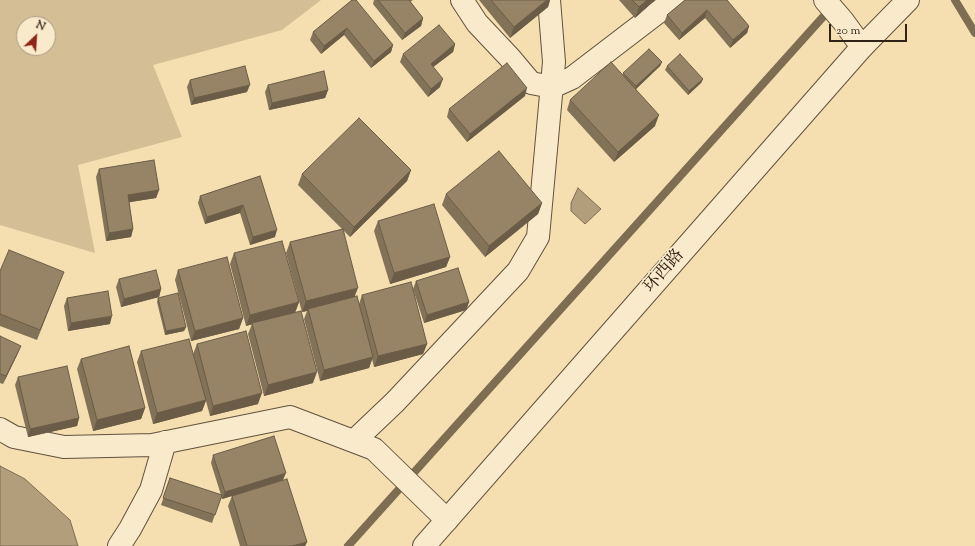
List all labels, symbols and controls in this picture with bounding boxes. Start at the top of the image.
north arrow [16,16,56,56]
scale bar [831,16,909,42]
text: N [33,17,48,35]
text: 20 m [836,22,860,40]
street label: 环西路 [641,246,689,298]

